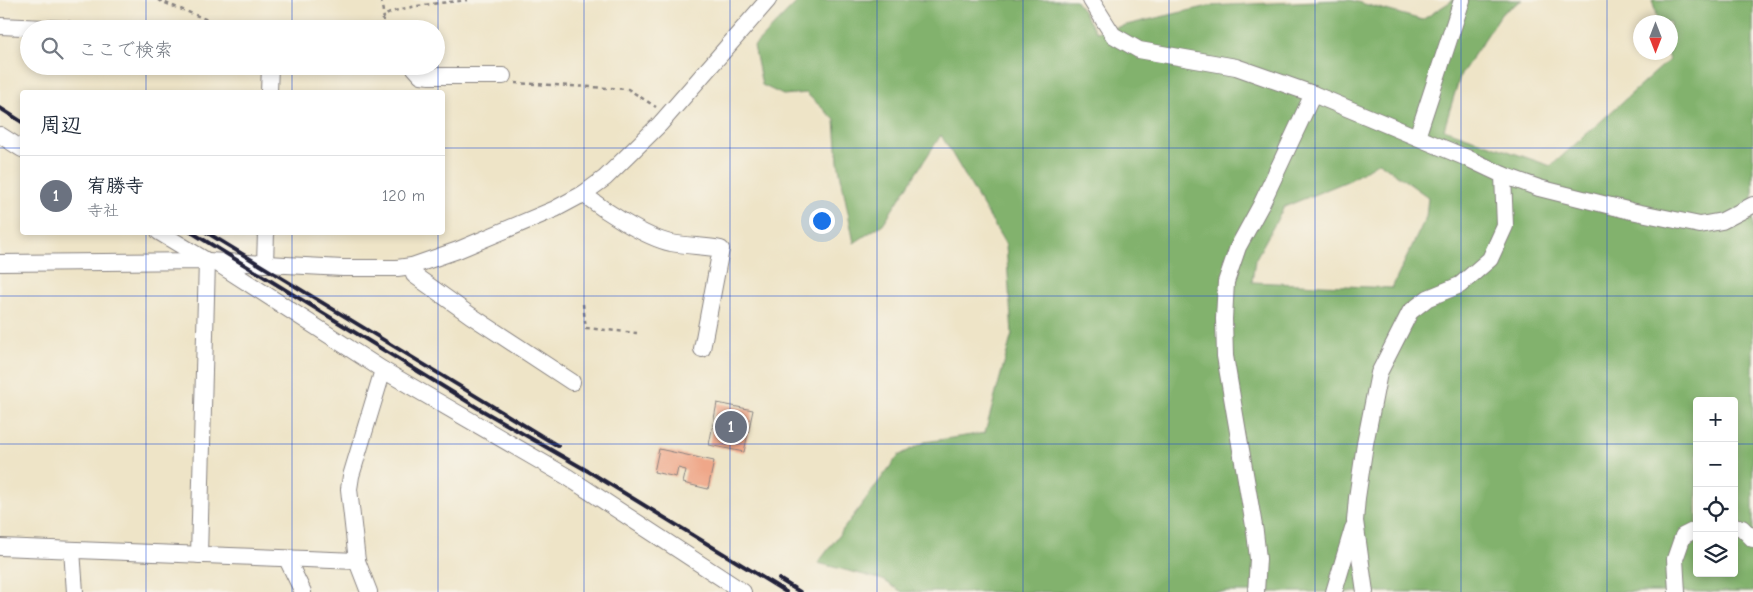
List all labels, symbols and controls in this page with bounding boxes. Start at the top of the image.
north arrow [1633,15,1678,60]
search box [20,20,445,75]
icon: search [38,34,66,62]
text: ここで検索 [78,39,173,61]
text: 周辺 [40,113,82,137]
text: 宥勝寺 [87,175,144,197]
text: 1 [53,187,59,205]
text: 120 m [382,187,425,205]
text: 寺社 [87,202,119,220]
your location [809,208,835,234]
map controls [1693,397,1738,577]
button: + [1693,397,1738,442]
pin: 1 [715,408,747,446]
button: − [1693,442,1738,487]
button: locate [1693,487,1738,532]
button: layers [1693,532,1738,577]

